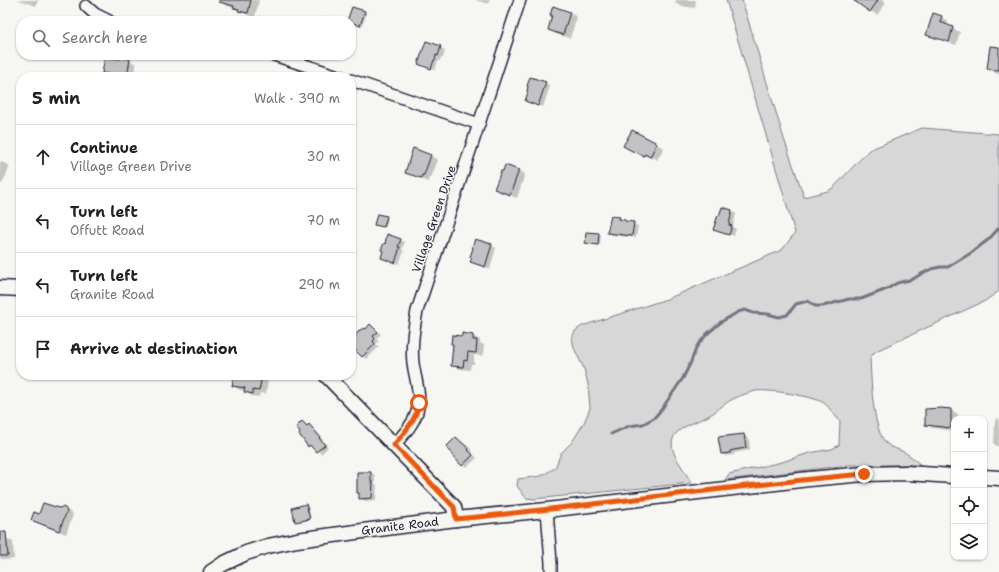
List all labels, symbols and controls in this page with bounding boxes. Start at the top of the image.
search box [16,16,356,60]
icon: search [30,27,52,49]
text: Search here [62,28,148,48]
text: 5 min [32,87,80,109]
text: Walk · 390 m [254,90,340,107]
text: Continue [70,138,138,158]
icon: ahead [32,146,54,168]
text: 30 m [306,148,340,165]
text: Village Green Drive [70,158,192,175]
street label: Village Green Drive [408,163,460,275]
text: Turn left [70,202,138,222]
icon: left [32,210,54,232]
text: 70 m [306,212,340,229]
text: Offutt Road [70,222,145,239]
text: Turn left [70,266,138,286]
icon: left [32,274,54,296]
text: 290 m [298,276,340,293]
text: Granite Road [70,286,154,303]
icon: arrive [32,338,54,360]
text: Arrive at destination [70,339,238,359]
route start [410,394,428,412]
map controls [951,416,987,560]
button: + [951,416,987,452]
button: − [951,452,987,488]
route end [855,465,873,483]
button: locate [951,488,987,524]
street label: Granite Road [360,513,440,539]
button: layers [951,524,987,560]

